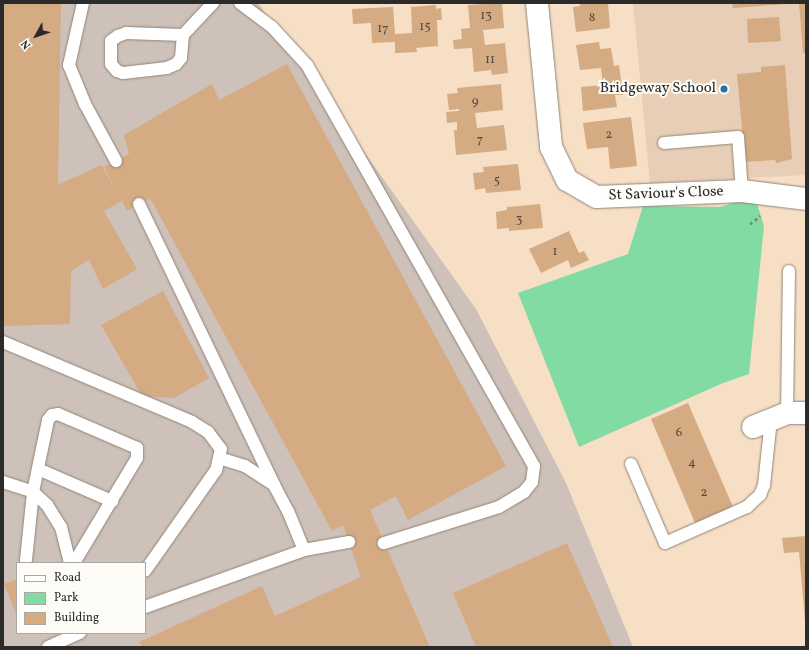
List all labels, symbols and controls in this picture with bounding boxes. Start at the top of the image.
house number: 13 [480,8,492,24]
house number: 8 [589,10,595,26]
north arrow [16,16,56,56]
house number: 15 [419,19,431,35]
house number: 17 [377,21,389,37]
text: N [18,36,35,52]
house number: 11 [485,52,495,68]
place label: Bridgeway School [599,80,716,98]
marker: Bridgeway School [719,84,729,94]
house number: 9 [472,94,478,110]
house number: 2 [606,127,612,143]
house number: 7 [477,132,483,148]
house number: 5 [494,173,500,189]
street label: St Saviour's Close [608,183,724,205]
house number: 3 [516,212,522,228]
house number: 1 [552,244,558,260]
house number: 6 [676,425,682,441]
house number: 4 [688,455,696,471]
house number: 2 [701,485,707,501]
legend [16,562,146,634]
text: Road [54,570,81,586]
text: Park [54,590,79,606]
text: Building [54,610,99,626]

